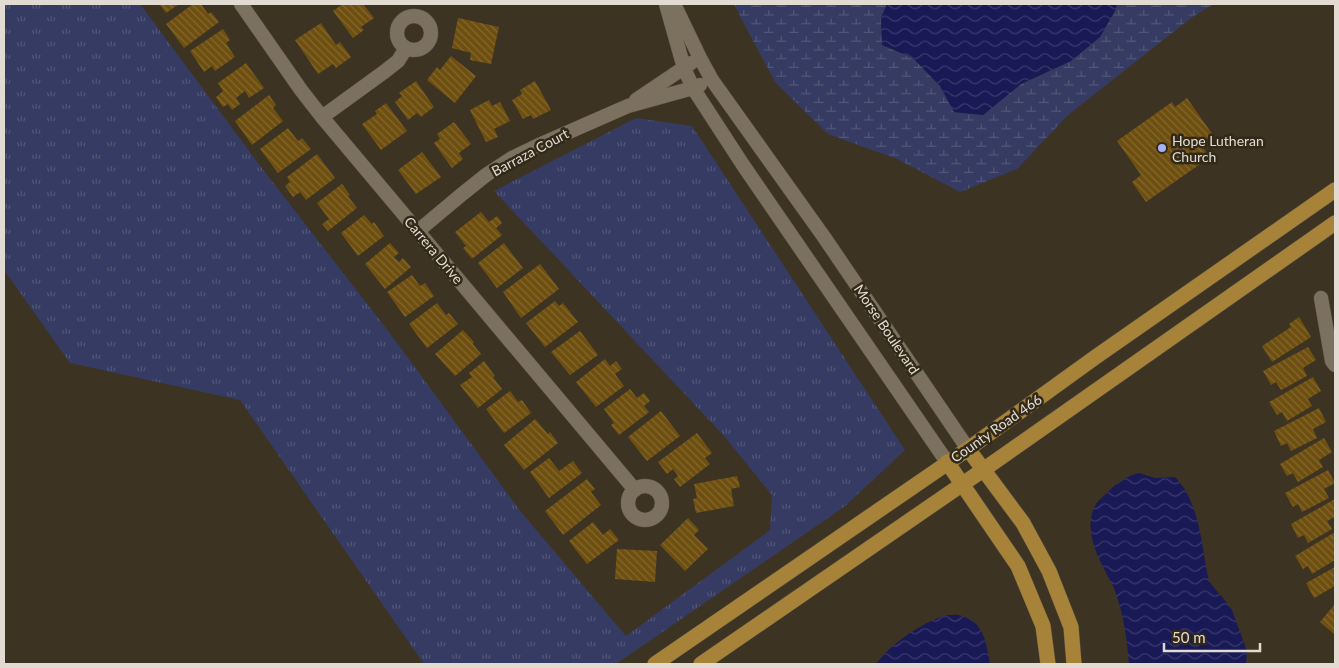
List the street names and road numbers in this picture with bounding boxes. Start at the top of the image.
street label: Barraza Court [489,125,571,179]
street label: Carrera Drive [401,213,467,287]
street label: Morse Boulevard [851,281,923,377]
street label: County Road 466 [947,390,1045,466]

